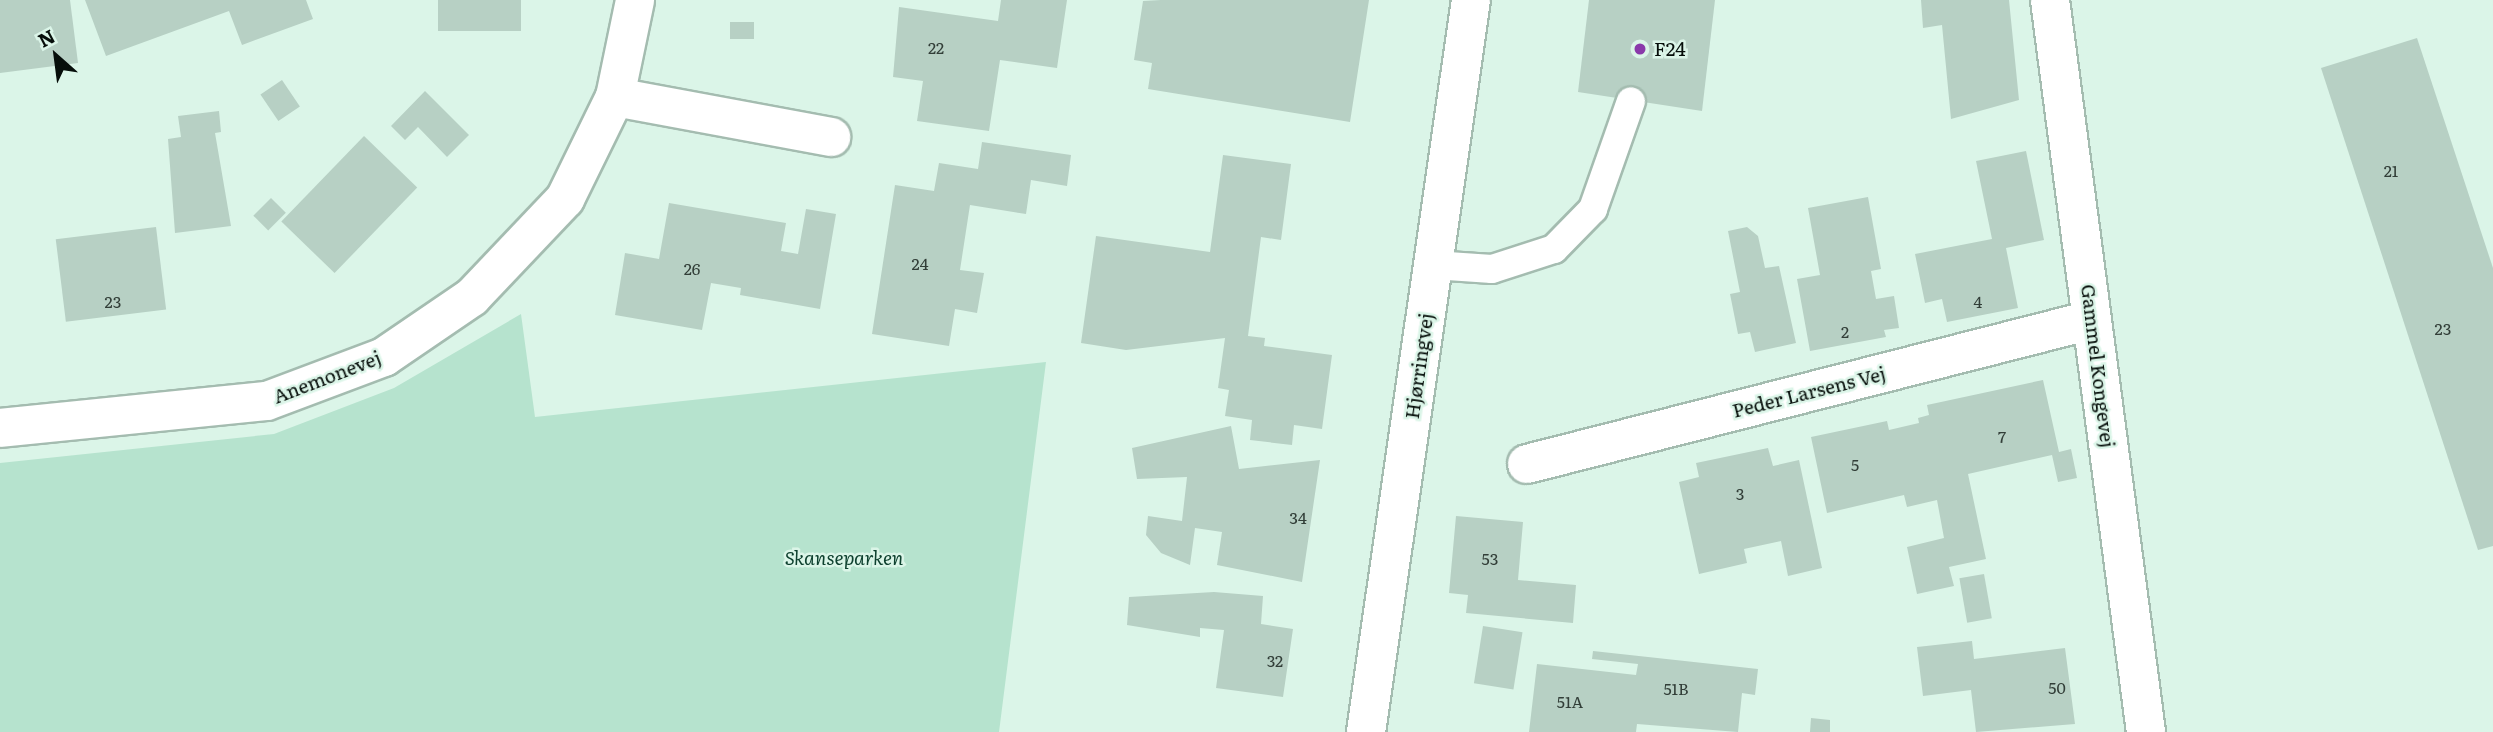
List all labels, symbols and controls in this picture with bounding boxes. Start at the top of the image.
north arrow [21,21,91,91]
text: N [33,21,60,54]
house number: 22 [928,37,944,57]
place label: F24 [1654,38,1686,60]
marker: F24 [1632,41,1648,57]
house number: 21 [2384,160,2398,180]
house number: 24 [912,253,928,273]
house number: 26 [684,258,700,278]
street label: Gammel Kongevej [2077,283,2119,449]
house number: 23 [105,291,121,311]
house number: 4 [1974,291,1982,311]
street label: Hjørringvej [1400,312,1438,420]
house number: 23 [2435,318,2451,338]
house number: 2 [1841,321,1849,341]
street label: Anemonevej [270,346,384,408]
street label: Peder Larsens Vej [1730,362,1888,422]
house number: 7 [1998,426,2006,446]
house number: 5 [1851,454,1859,474]
house number: 3 [1736,483,1744,503]
house number: 34 [1289,507,1307,527]
park label: Skanseparken [785,547,903,569]
house number: 53 [1482,548,1498,568]
house number: 32 [1267,650,1283,670]
house number: 50 [2048,677,2066,697]
house number: 51B [1663,678,1689,698]
house number: 51A [1557,691,1583,711]

